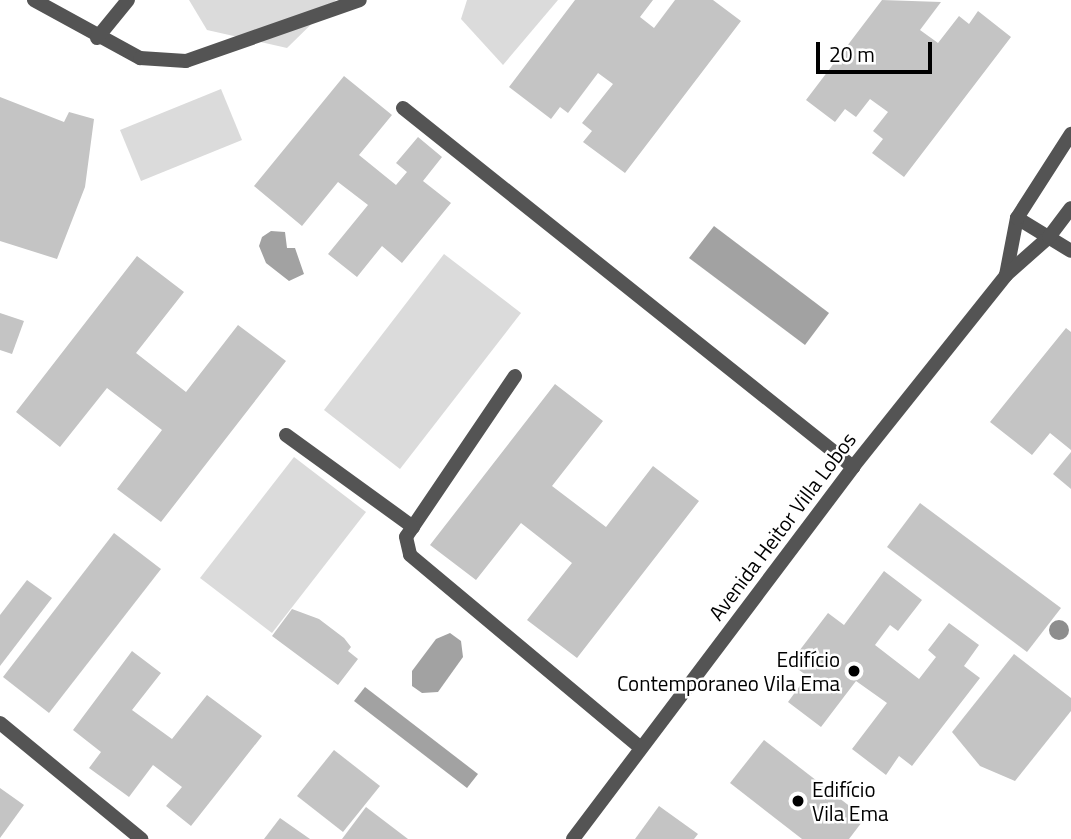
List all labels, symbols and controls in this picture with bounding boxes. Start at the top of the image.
scale bar [819,28,934,72]
text: 20 m [829,38,875,70]
street label: Avenida Heitor Villa Lobos [703,427,861,625]
place label: Edifício Contemporaneo Vila Ema [617,646,840,696]
marker: Edifício Contemporaneo Vila Ema [846,663,862,679]
place label: Edifício Vila Ema [812,776,889,826]
marker: Edifício Vila Ema [790,793,806,809]

